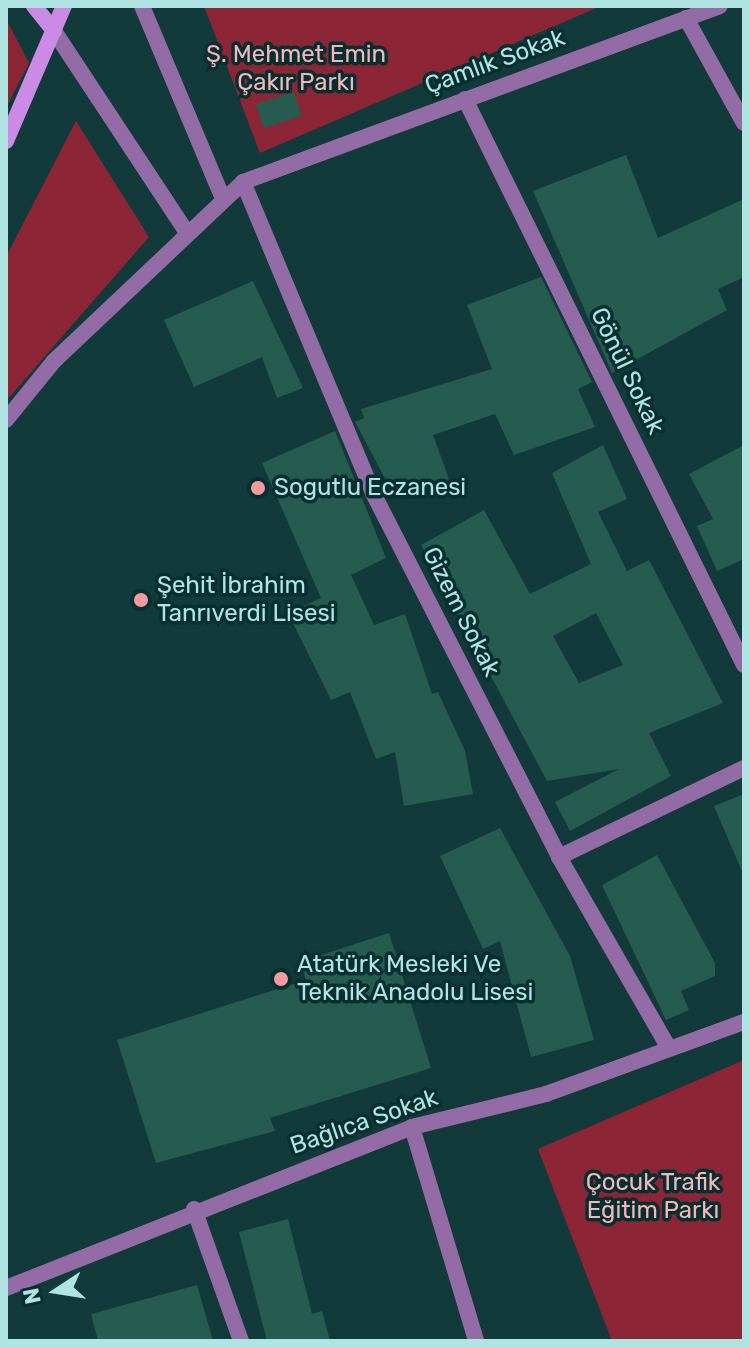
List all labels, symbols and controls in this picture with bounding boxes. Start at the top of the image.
street label: Çamlık Sokak [421,23,569,101]
park label: Ş. Mehmet Emin Çakır Parkı [206,41,386,97]
street label: Gönül Sokak [584,303,670,439]
place label: Sogutlu Eczanesi [274,474,466,502]
marker: Sogutlu Eczanesi [249,479,267,497]
street label: Gizem Sokak [416,542,506,682]
place label: Şehit İbrahim Tanrıverdi Lisesi [157,572,336,628]
marker: Şehit İbrahim Tanrıverdi Lisesi [132,591,150,609]
place label: Atatürk Mesleki Ve Teknik Anadolu Lisesi [297,951,534,1007]
marker: Atatürk Mesleki Ve Teknik Anadolu Lisesi [272,970,290,988]
street label: Bağlıca Sokak [286,1083,442,1161]
park label: Çocuk Trafik Eğitim Parkı [585,1169,721,1225]
north arrow [16,1251,96,1331]
text: N [17,1286,47,1307]

